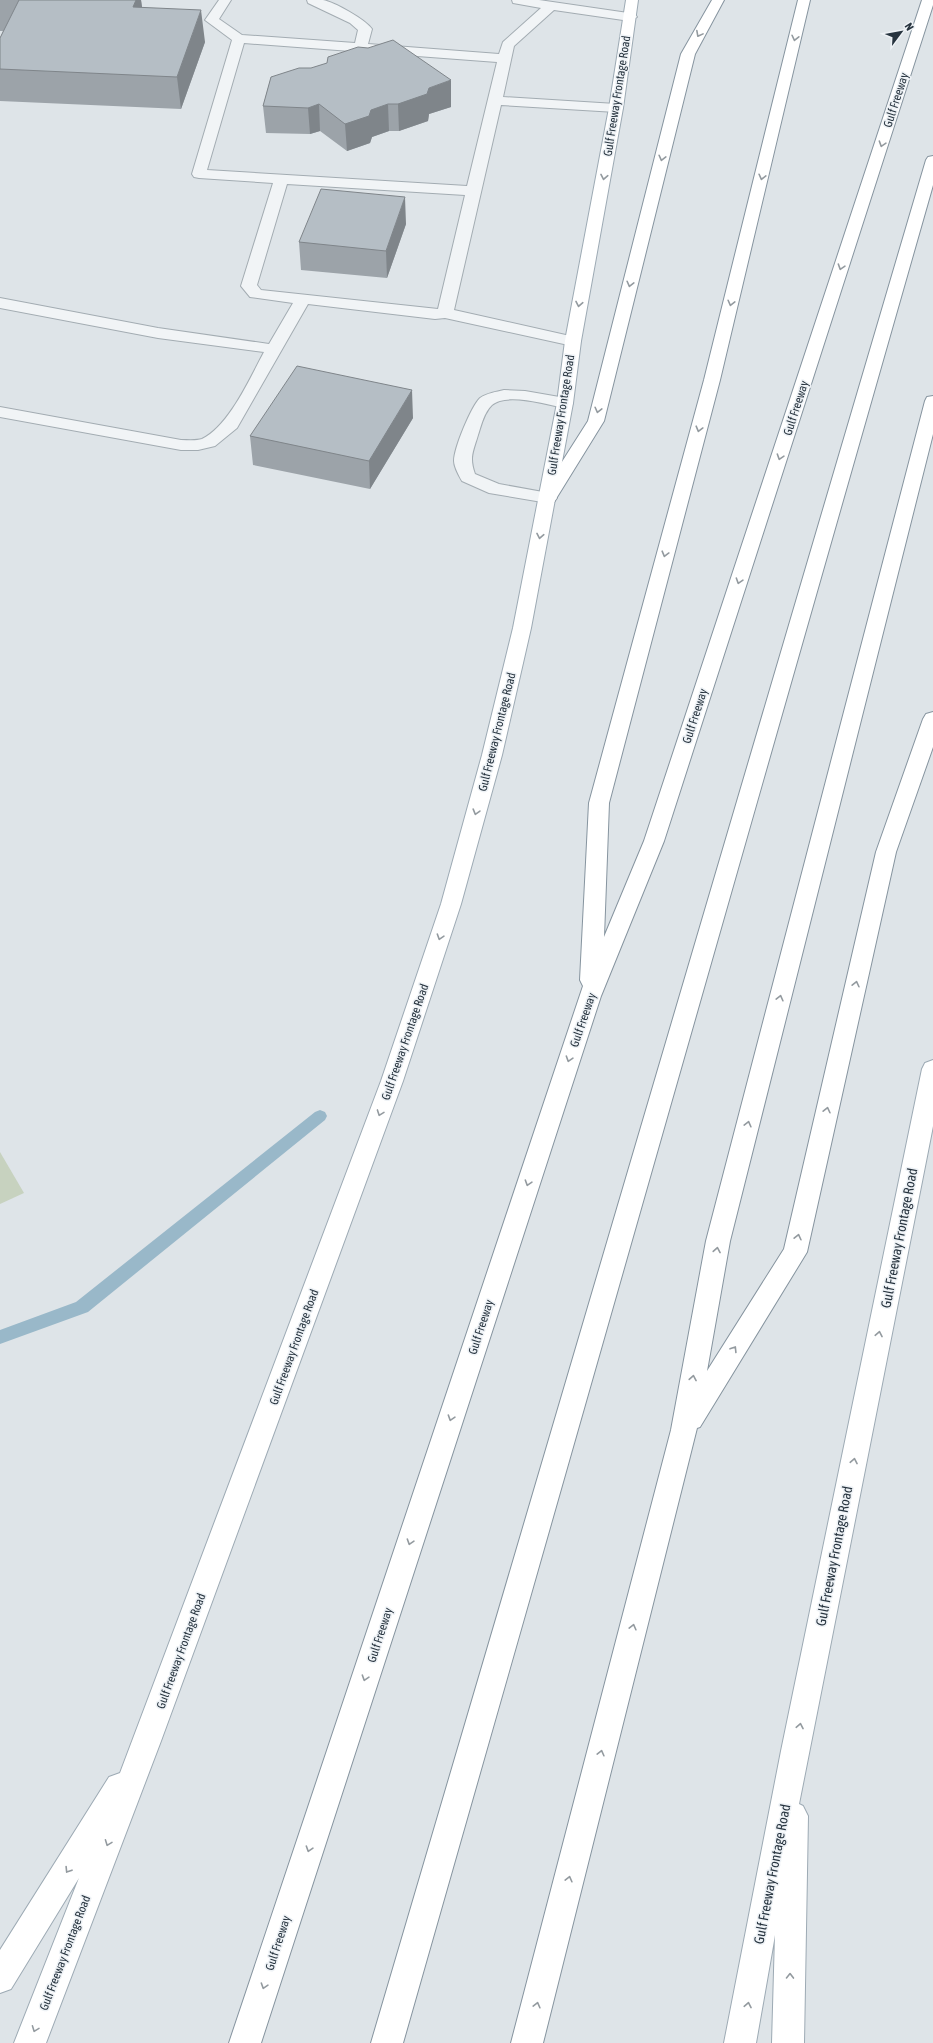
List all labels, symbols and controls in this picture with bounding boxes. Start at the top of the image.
north arrow [881,12,921,52]
text: N [903,21,916,33]
one-way arrow [696,30,703,37]
street label: Gulf Freeway Frontage Road [601,35,633,157]
one-way arrow [792,35,800,41]
street label: Gulf Freeway [881,71,911,129]
one-way arrow [878,140,887,147]
one-way arrow [658,154,667,161]
one-way arrow [758,173,767,180]
one-way arrow [600,174,608,180]
one-way arrow [838,264,846,271]
one-way arrow [626,280,635,287]
one-way arrow [728,300,736,306]
one-way arrow [576,301,584,307]
street label: Gulf Freeway Frontage Road [545,354,577,476]
street label: Gulf Freeway [781,379,811,437]
one-way arrow [595,407,603,413]
one-way arrow [696,426,704,432]
one-way arrow [776,454,784,461]
one-way arrow [536,533,545,539]
one-way arrow [662,551,670,558]
one-way arrow [735,577,744,584]
street label: Gulf Freeway Frontage Road [475,671,519,793]
street label: Gulf Freeway [680,687,710,745]
one-way arrow [472,809,481,816]
one-way arrow [436,934,444,941]
one-way arrow [851,980,860,987]
street label: Gulf Freeway Frontage Road [379,982,431,1102]
street label: Gulf Freeway [567,991,599,1049]
one-way arrow [775,995,784,1002]
one-way arrow [565,1056,574,1063]
one-way arrow [822,1107,831,1114]
one-way arrow [377,1110,385,1117]
one-way arrow [743,1121,752,1128]
street label: Gulf Freeway Frontage Road [878,1167,920,1309]
one-way arrow [525,1179,533,1186]
one-way arrow [793,1234,802,1241]
one-way arrow [712,1247,721,1253]
street label: Gulf Freeway Frontage Road [267,1287,321,1407]
street label: Gulf Freeway [466,1298,496,1356]
one-way arrow [875,1330,883,1337]
one-way arrow [729,1346,737,1353]
one-way arrow [689,1375,697,1381]
one-way arrow [447,1414,456,1421]
one-way arrow [849,1458,857,1464]
street label: Gulf Freeway Frontage Road [813,1485,855,1627]
one-way arrow [406,1538,415,1545]
street label: Gulf Freeway Frontage Road [154,1591,208,1711]
street label: Gulf Freeway [365,1606,395,1664]
one-way arrow [629,1624,637,1631]
one-way arrow [362,1675,370,1682]
one-way arrow [795,1722,804,1729]
one-way arrow [596,1750,605,1757]
street label: Gulf Freeway Frontage Road [751,1803,793,1945]
one-way arrow [104,1839,112,1846]
one-way arrow [305,1846,314,1853]
one-way arrow [65,1865,72,1872]
one-way arrow [564,1876,573,1883]
street label: Gulf Freeway Frontage Road [37,1894,93,2012]
street label: Gulf Freeway [263,1914,293,1972]
one-way arrow [785,1973,794,1979]
one-way arrow [260,1982,269,1989]
one-way arrow [532,2002,541,2009]
one-way arrow [743,2002,751,2008]
one-way arrow [32,2025,40,2033]

